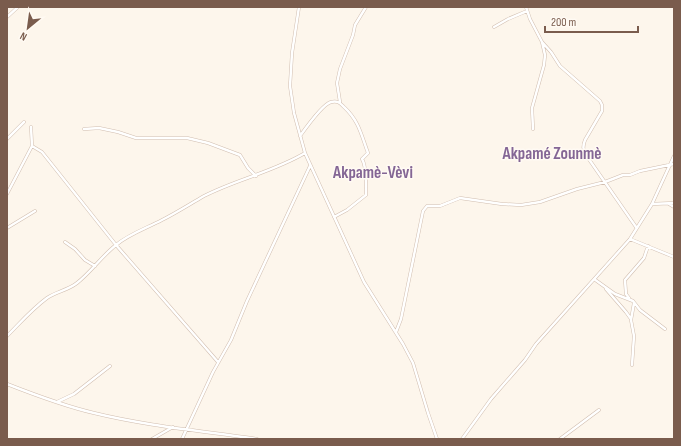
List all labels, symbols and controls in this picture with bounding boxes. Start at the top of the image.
north arrow [8,8,48,48]
scale bar [545,8,638,34]
text: 200 m [551,15,577,30]
text: N [18,29,29,43]
district label: Akpamé Zounmè [501,144,602,164]
district label: Akpamè-Vèvi [332,163,413,183]

